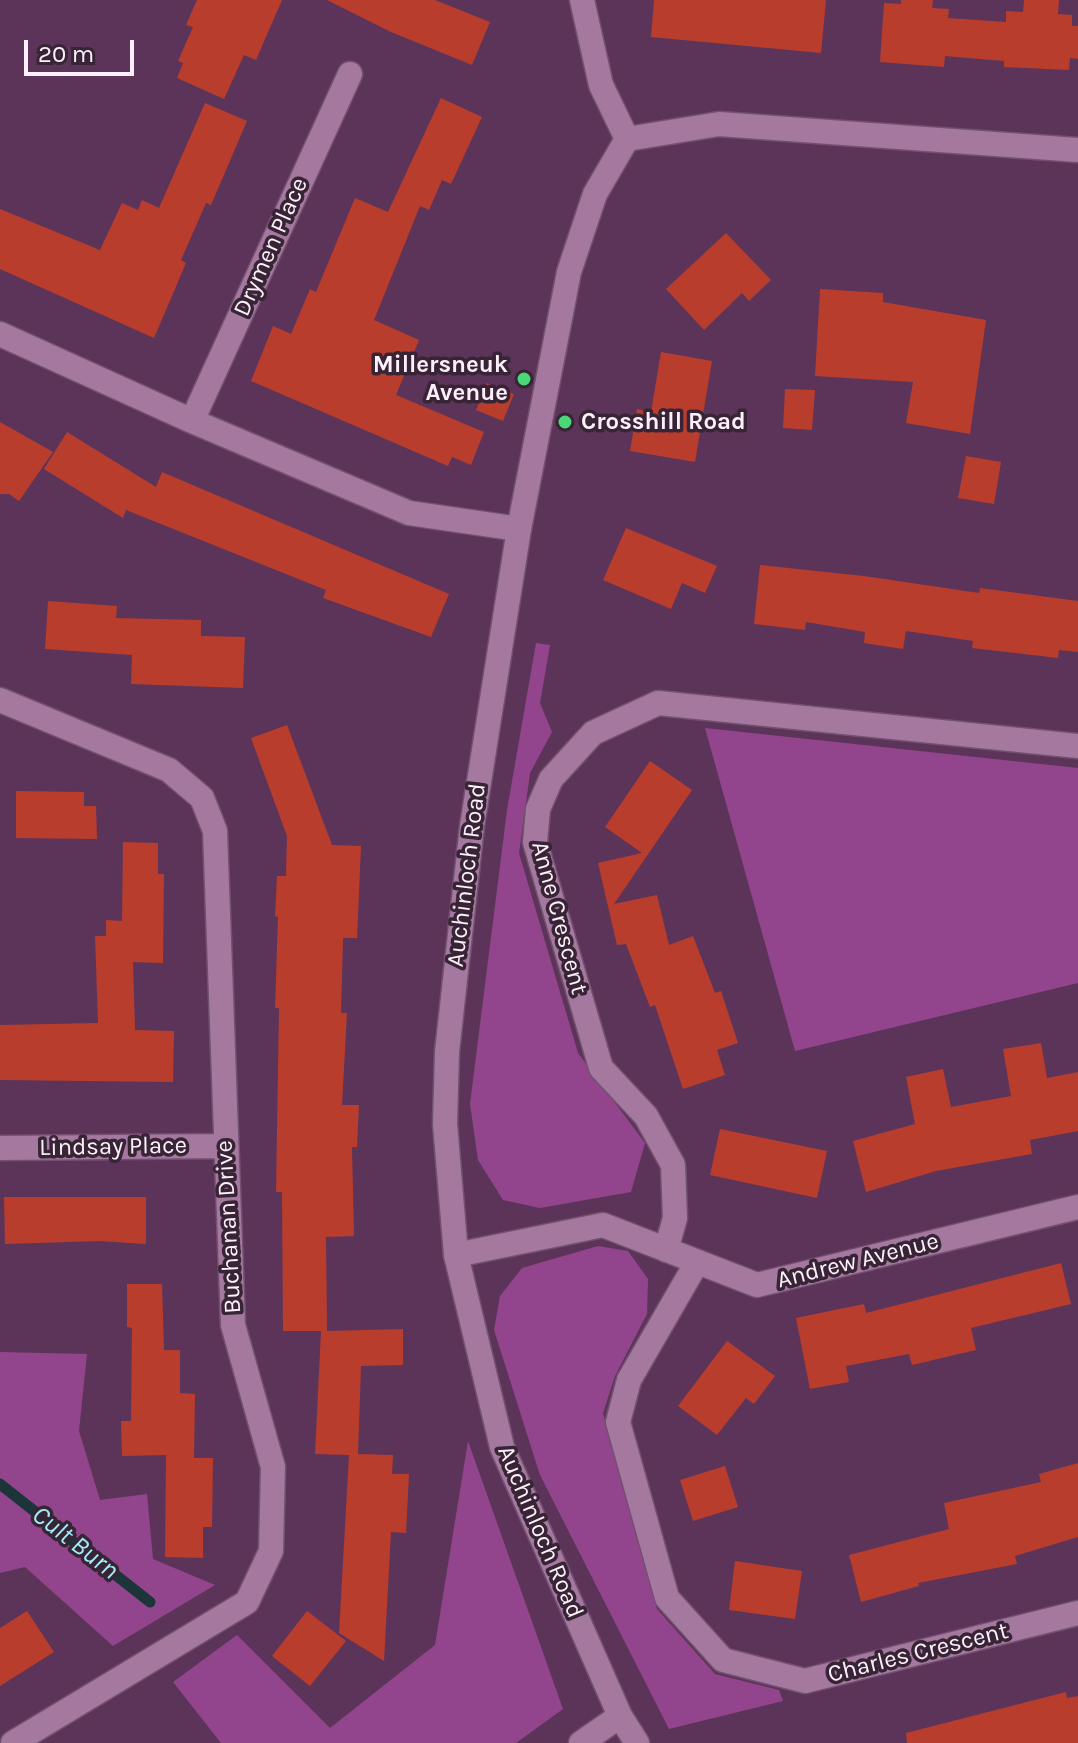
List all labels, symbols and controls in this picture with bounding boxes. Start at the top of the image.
scale bar [28,24,138,74]
text: 20 m [38,40,94,68]
street label: Drymen Place [228,173,314,321]
place label: Millersneuk Avenue [373,351,508,407]
marker: Millersneuk Avenue [515,370,533,388]
place label: Crosshill Road [581,408,746,436]
marker: Crosshill Road [556,413,574,431]
street label: Auchinloch Road [441,782,493,968]
street label: Anne Crescent [525,838,593,998]
street label: Lindsay Place [39,1131,187,1163]
street label: Buchanan Drive [210,1140,248,1314]
street label: Andrew Avenue [774,1227,942,1295]
street label: Auchinloch Road [491,1441,589,1623]
water label: Cult Burn [26,1500,124,1586]
street label: Charles Crescent [825,1617,1011,1689]

